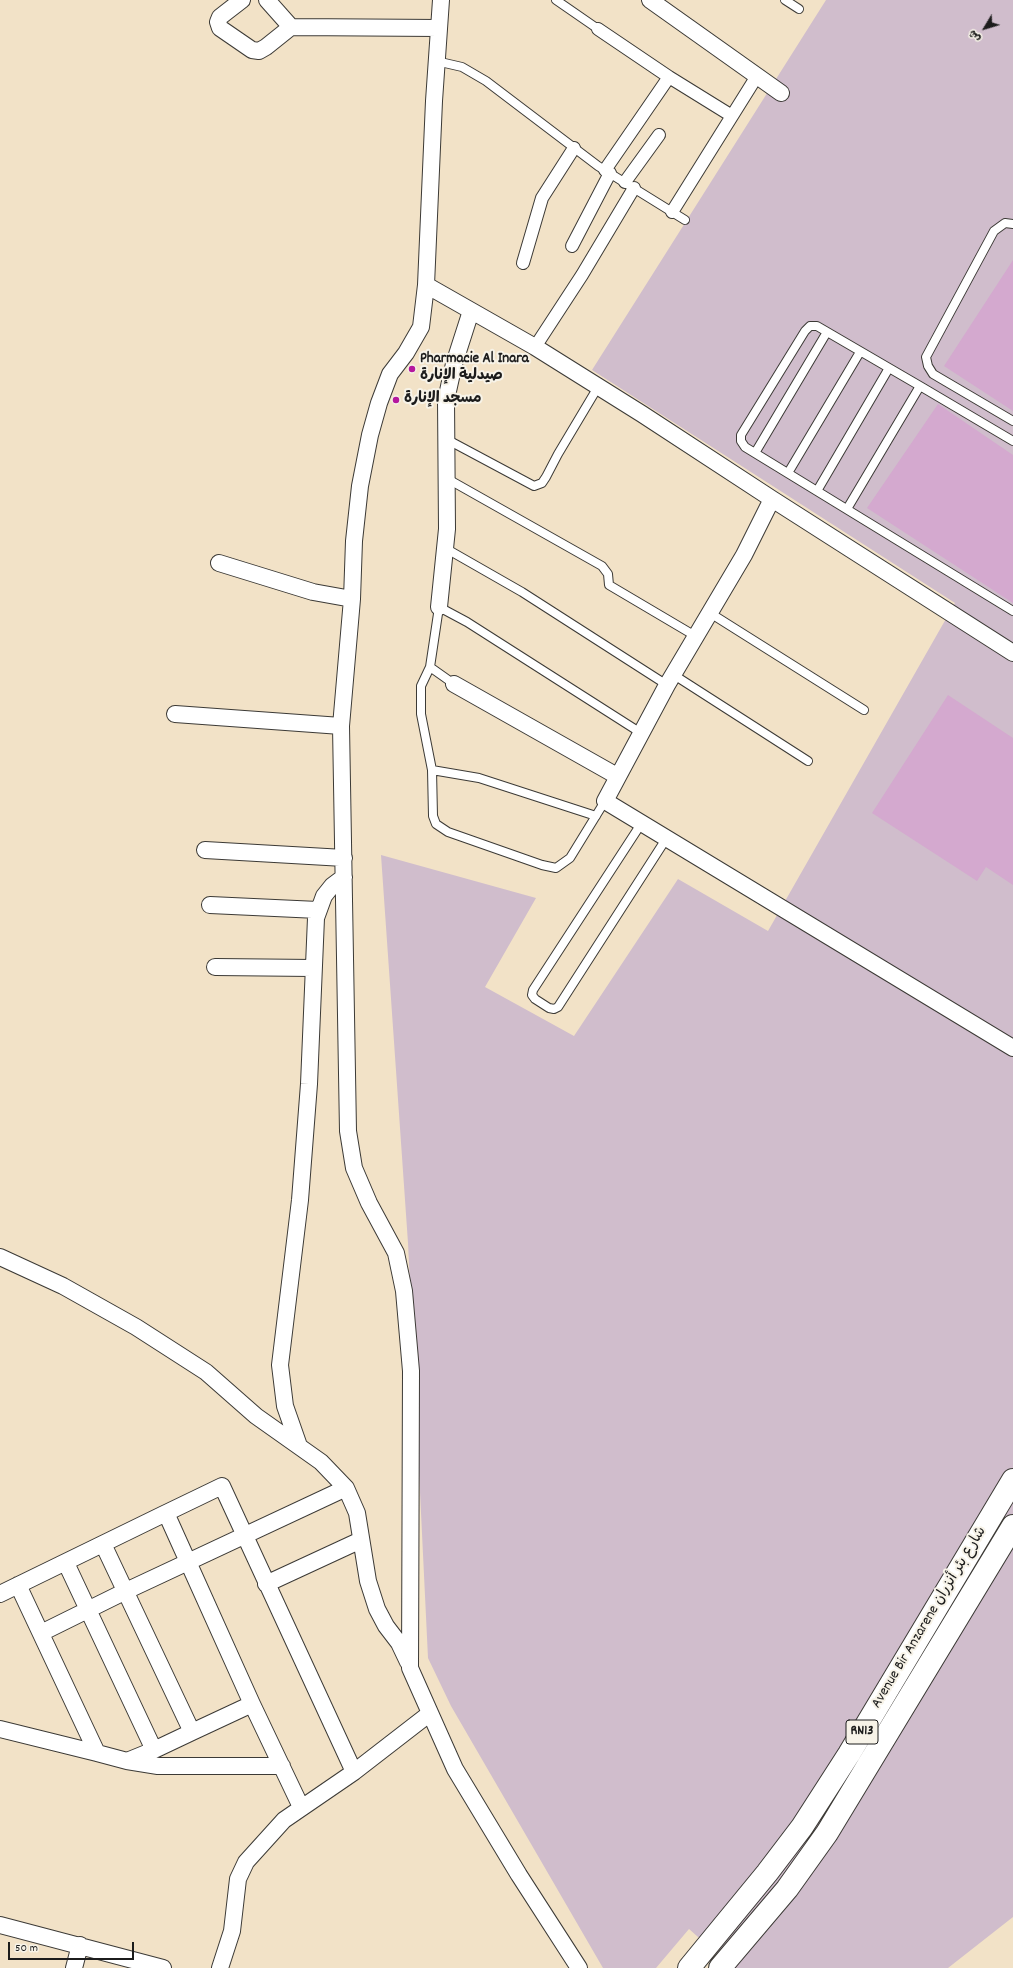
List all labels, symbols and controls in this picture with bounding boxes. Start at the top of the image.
north arrow [965,8,1005,48]
text: ش [966,26,986,45]
place label: Pharmacie Al Inara صيدلية الإنارة [420,351,529,386]
marker: Pharmacie Al Inara صيدلية الإنارة [407,364,417,374]
place label: مسجد الإنارة [404,391,481,409]
marker: مسجد الإنارة [391,395,401,405]
street label: Avenue Bir Anzarene شارع بئر أنزران [869,1524,991,1712]
road number: RN13 [846,1720,878,1744]
scale bar [10,1934,136,1960]
text: 50 m [15,1940,38,1957]

